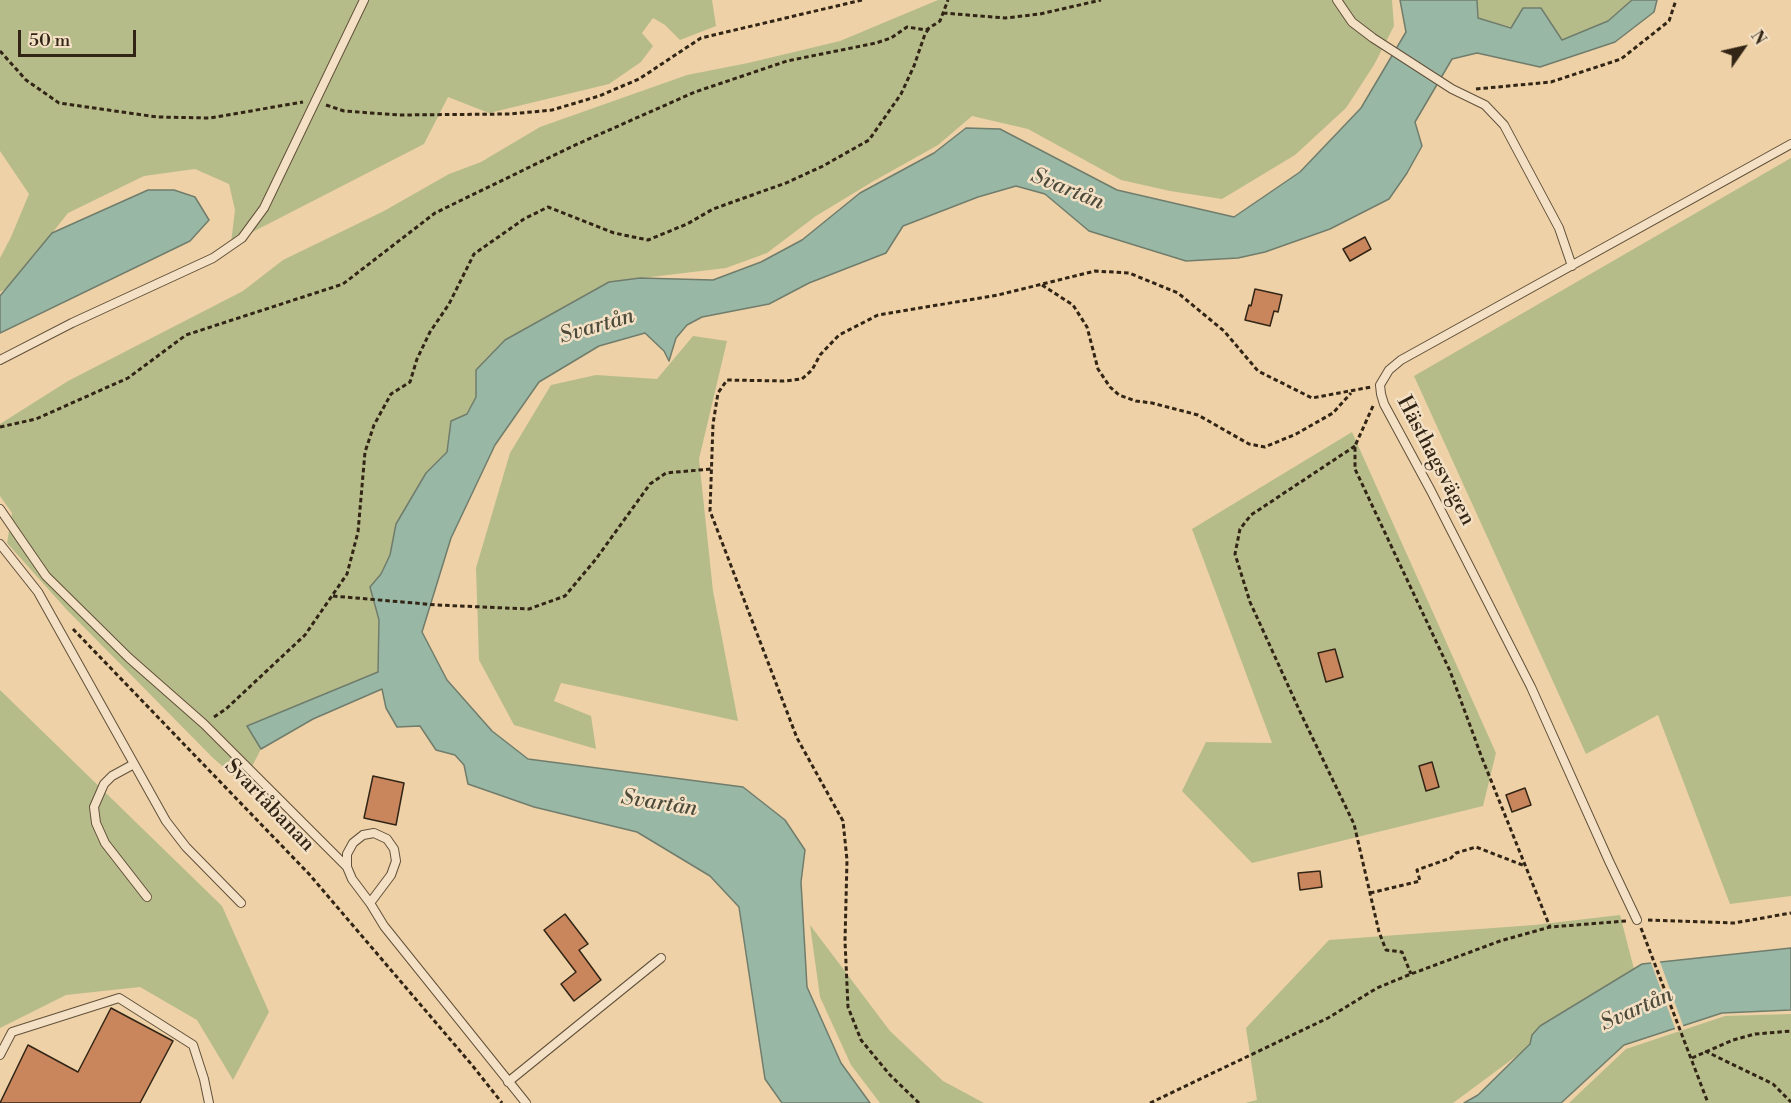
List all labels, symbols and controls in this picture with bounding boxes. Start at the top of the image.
scale bar [21,18,140,56]
north arrow [1713,18,1773,78]
text: N [1746,27,1770,49]
text: 50 m [29,29,70,52]
water label: Svartån [1026,163,1108,217]
water label: Svartån [556,304,638,350]
street label: Hästhagsvägen [1390,392,1480,530]
street label: Svartåbanan [219,754,319,858]
water label: Svartån [619,785,699,823]
water label: Svartån [1597,982,1677,1038]

